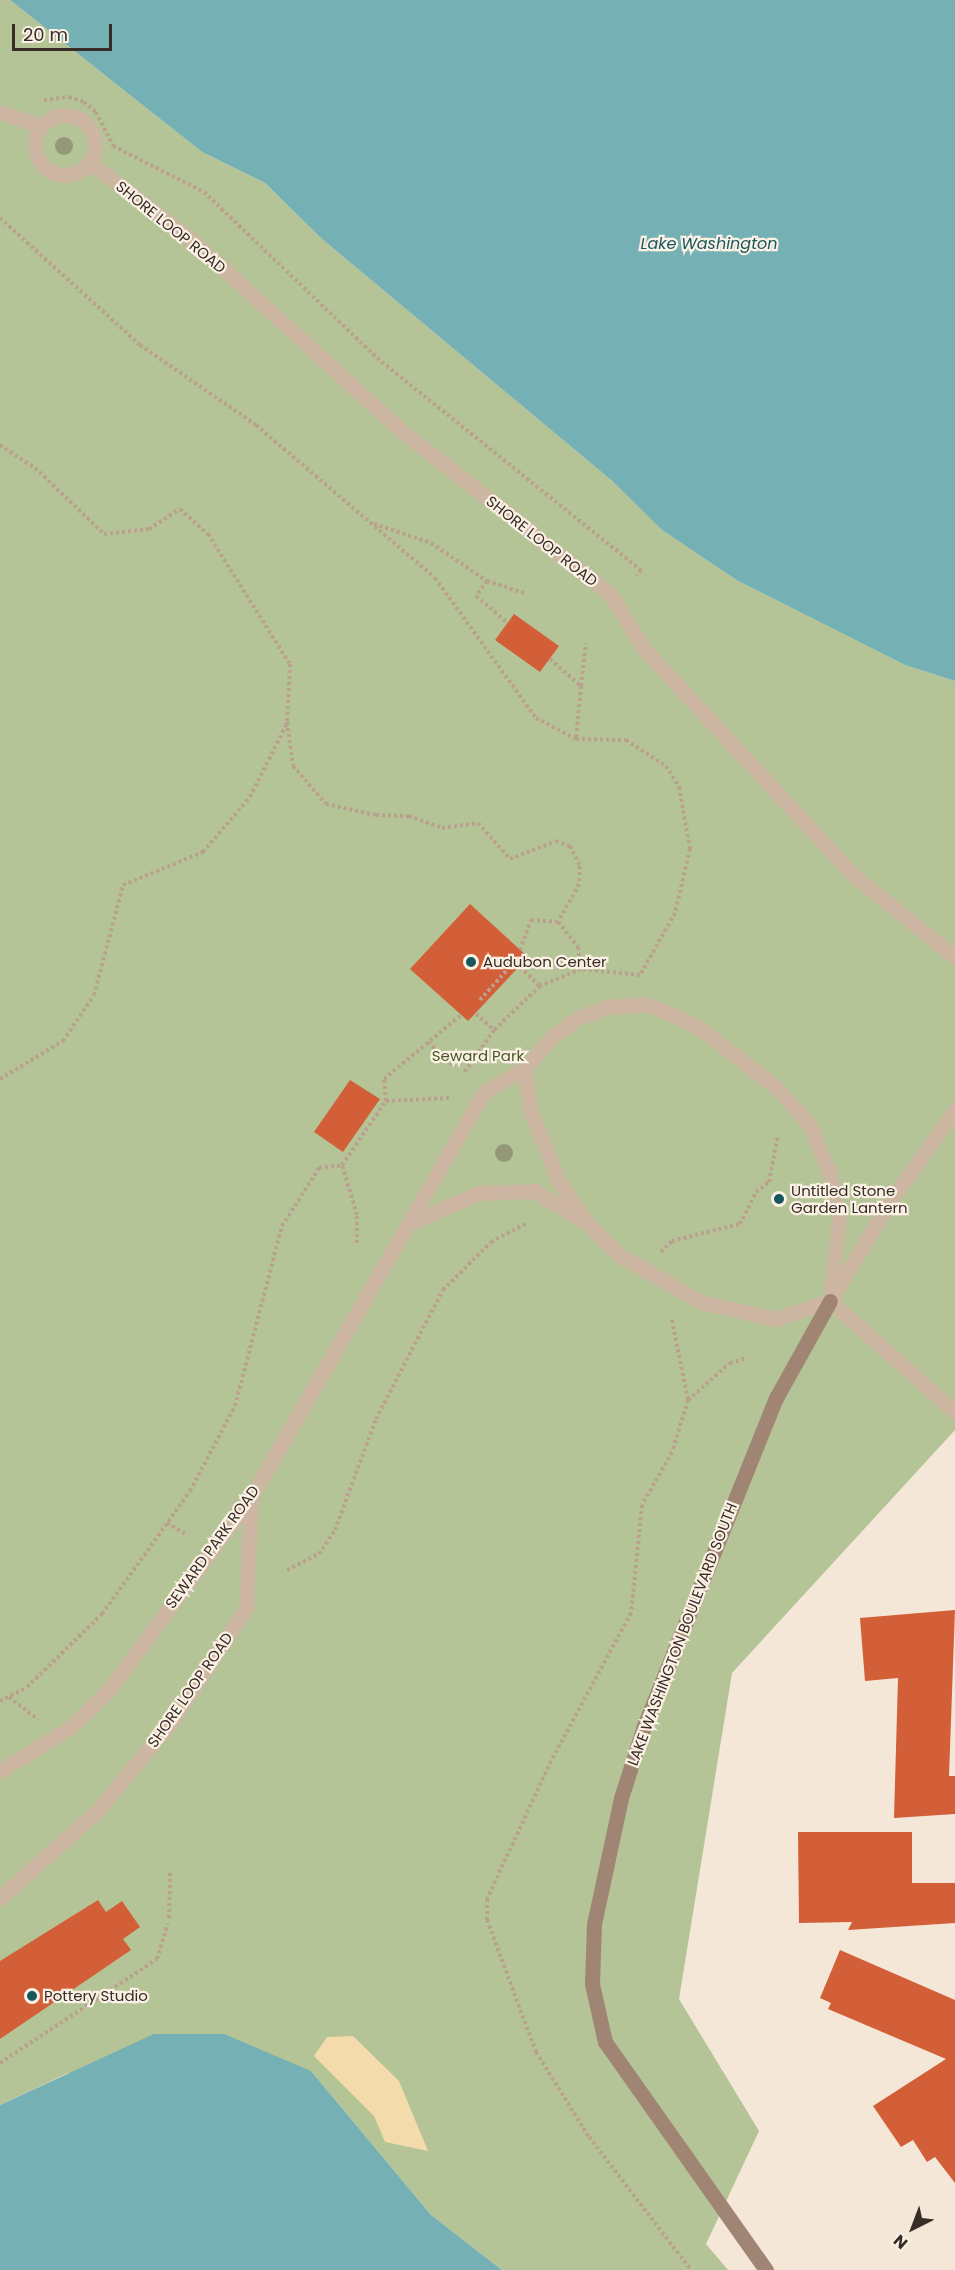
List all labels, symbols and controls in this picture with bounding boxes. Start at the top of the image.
scale bar [15,12,116,50]
text: 20 m [23,22,68,47]
street label: SHORE LOOP ROAD [112,177,230,277]
water label: Lake Washington [641,234,777,254]
street label: SHORE LOOP ROAD [483,492,601,590]
place label: Audubon Center [483,953,607,971]
marker: Audubon Center [464,955,478,969]
park label: Seward Park [432,1047,524,1065]
place label: Untitled Stone Garden Lantern [791,1181,908,1216]
marker: Untitled Stone Garden Lantern [772,1192,786,1206]
street label: SEWARD PARK ROAD [161,1482,263,1612]
street label: LAKE WASHINGTON BOULEVARD SOUTH [623,1500,741,1768]
street label: SHORE LOOP ROAD [144,1629,236,1751]
place label: Pottery Studio [44,1987,148,2005]
marker: Pottery Studio [25,1989,39,2003]
north arrow [883,2198,943,2258]
text: N [888,2229,913,2254]

